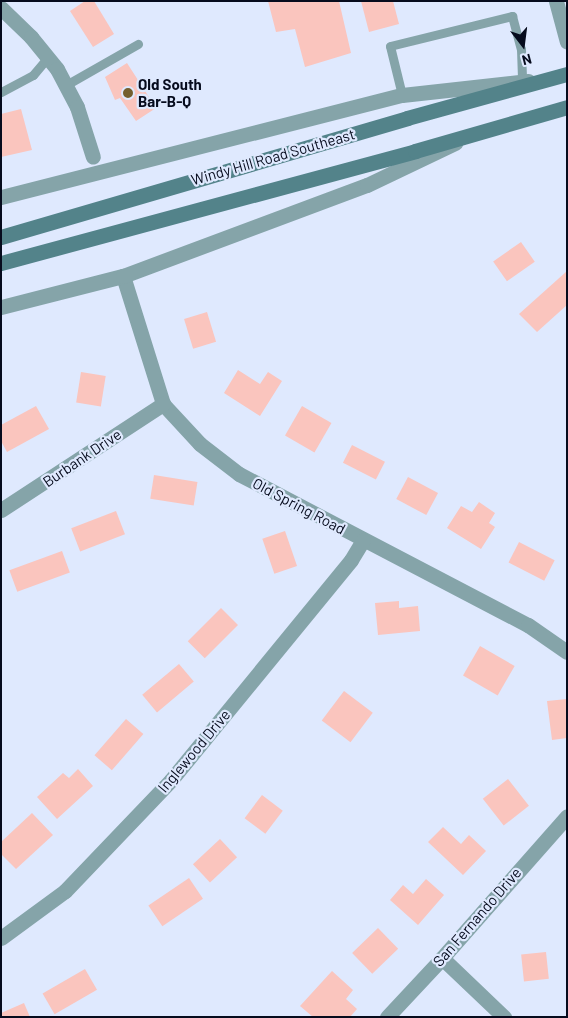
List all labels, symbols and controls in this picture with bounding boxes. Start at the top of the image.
north arrow [498,20,548,70]
text: N [520,51,534,69]
place label: Old South Bar-B-Q [138,75,202,110]
marker: Old South Bar-B-Q [122,87,134,99]
street label: Windy Hill Road Southeast [189,125,357,189]
street label: Burbank Drive [39,425,125,491]
street label: Old Spring Road [249,474,349,538]
street label: Inglewood Drive [154,706,234,796]
street label: San Fernando Drive [429,864,525,970]

